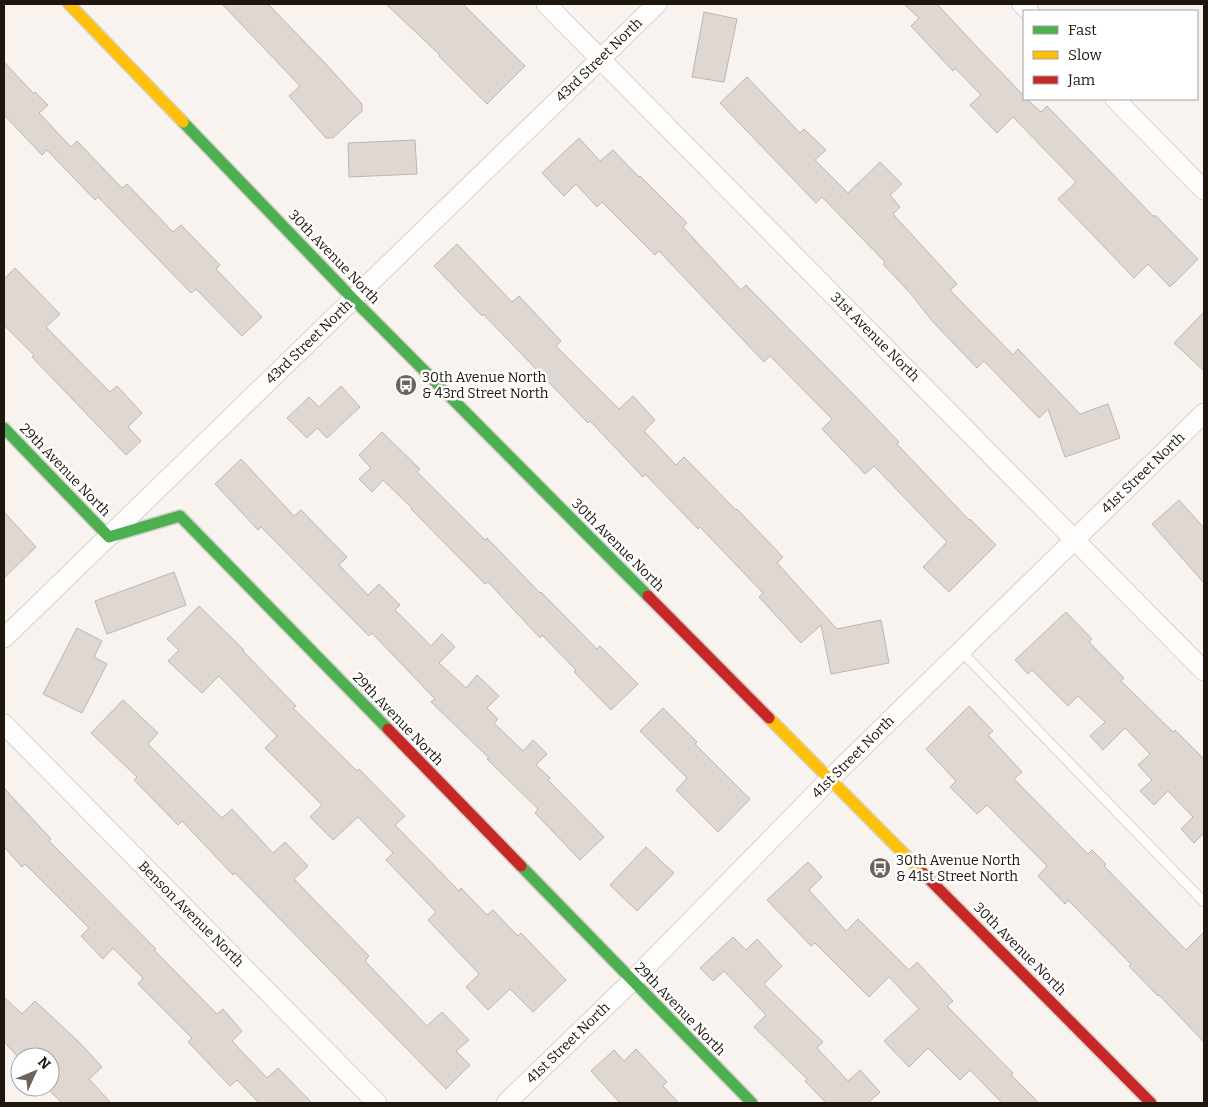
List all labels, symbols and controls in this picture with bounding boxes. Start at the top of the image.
legend [1023,10,1198,100]
street label: 43rd Street North [552,14,646,106]
text: Fast [1068,21,1097,39]
text: Slow [1068,46,1103,64]
text: Jam [1067,71,1096,89]
street label: 30th Avenue North [285,206,383,308]
street label: 31st Avenue North [827,289,923,385]
street label: 43rd Street North [262,296,356,388]
place label: 30th Avenue North & 43rd Street North [422,369,549,402]
bus stop icon: 30th Avenue North & 43rd Street North [394,373,418,397]
street label: 29th Avenue North [16,420,114,520]
street label: 41st Street North [1098,429,1188,517]
street label: 30th Avenue North [568,495,668,595]
street label: 29th Avenue North [349,669,447,769]
street label: 41st Street North [808,712,898,802]
place label: 30th Avenue North & 41st Street North [896,852,1020,885]
bus stop icon: 30th Avenue North & 41st Street North [868,856,892,880]
street label: Benson Avenue North [135,858,248,971]
street label: 30th Avenue North [970,899,1070,999]
street label: 29th Avenue North [631,959,729,1059]
street label: 41st Street North [523,999,613,1087]
north arrow [10,1047,60,1097]
text: N [34,1054,54,1073]

